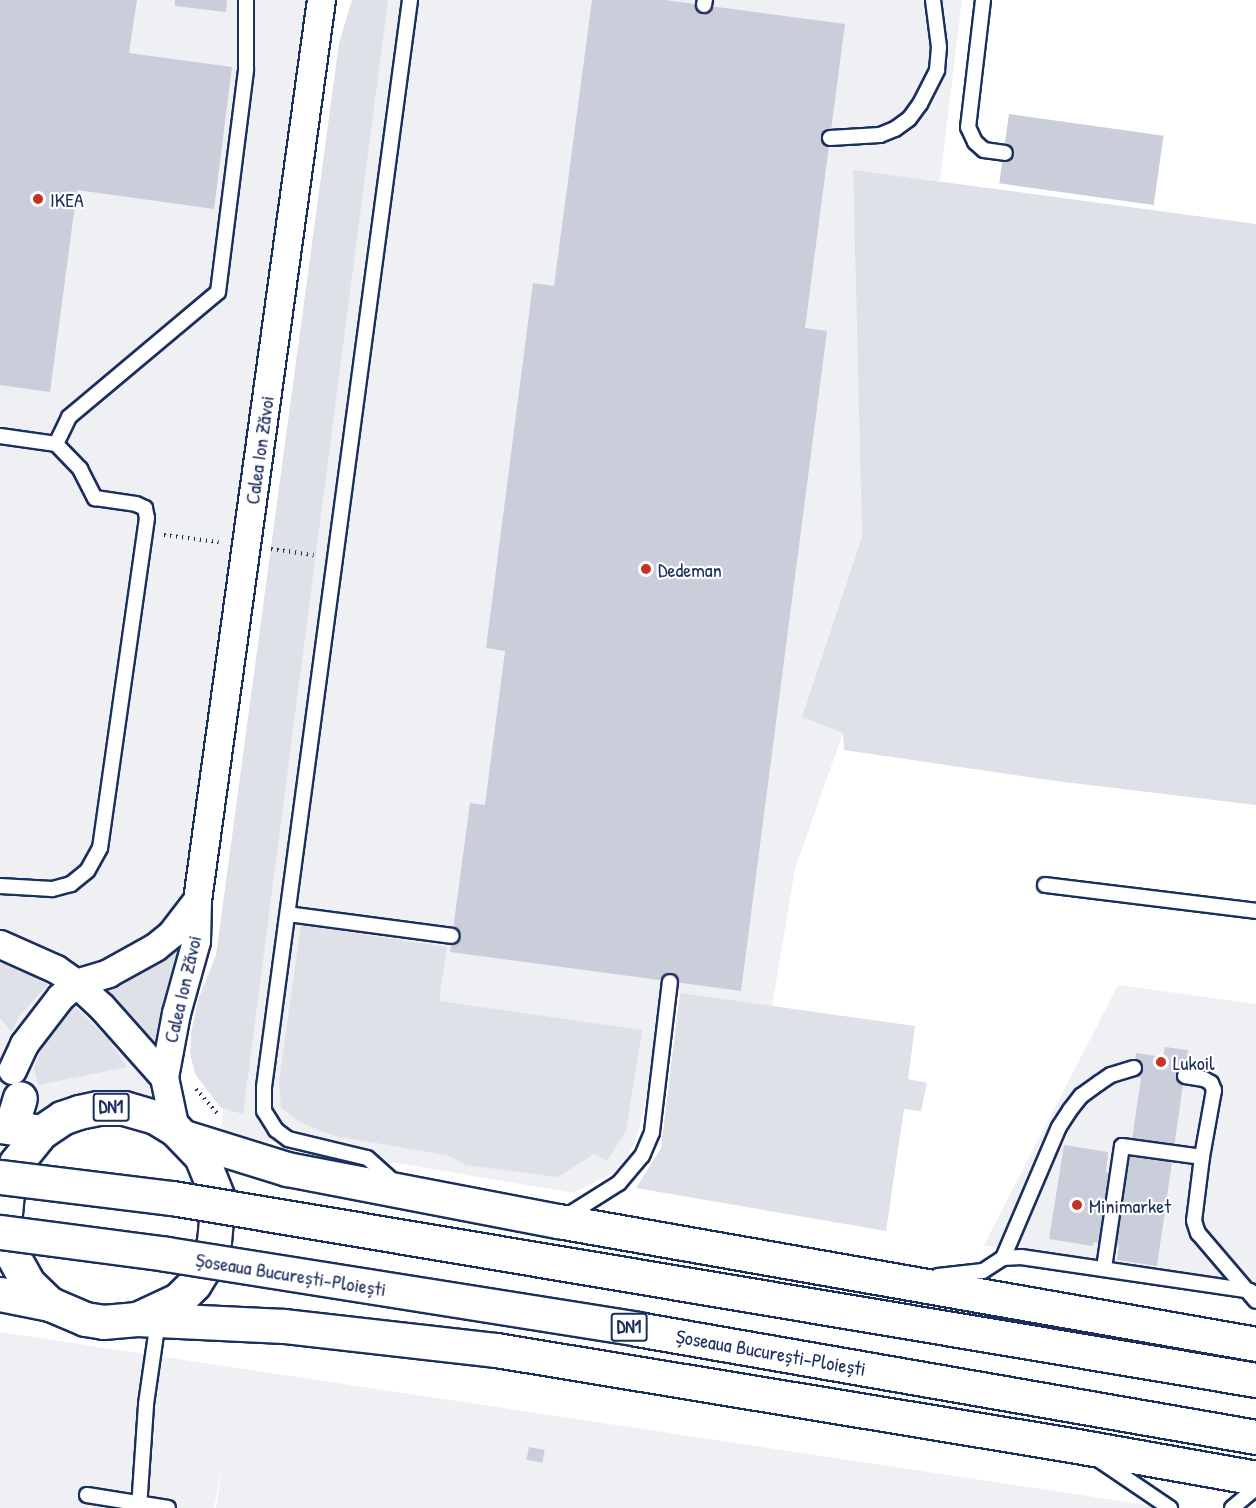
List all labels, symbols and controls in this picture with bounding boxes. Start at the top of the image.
place label: IKEA [50,187,84,211]
marker: IKEA [31,192,45,206]
street label: Calea Ion Zăvoi [240,394,278,506]
place label: Dedeman [658,557,722,581]
marker: Dedeman [639,562,653,576]
street label: Calea Ion Zăvoi [158,933,206,1045]
place label: Lukoil [1173,1050,1215,1074]
marker: Lukoil [1154,1055,1168,1069]
road number: DN1 [92,1092,130,1122]
place label: Minimarket [1089,1193,1171,1217]
marker: Minimarket [1070,1198,1084,1212]
street label: Șoseaua București-Ploiești [194,1247,388,1301]
road number: DN1 [610,1312,648,1342]
street label: Șoseaua București-Ploiești [674,1323,868,1381]

